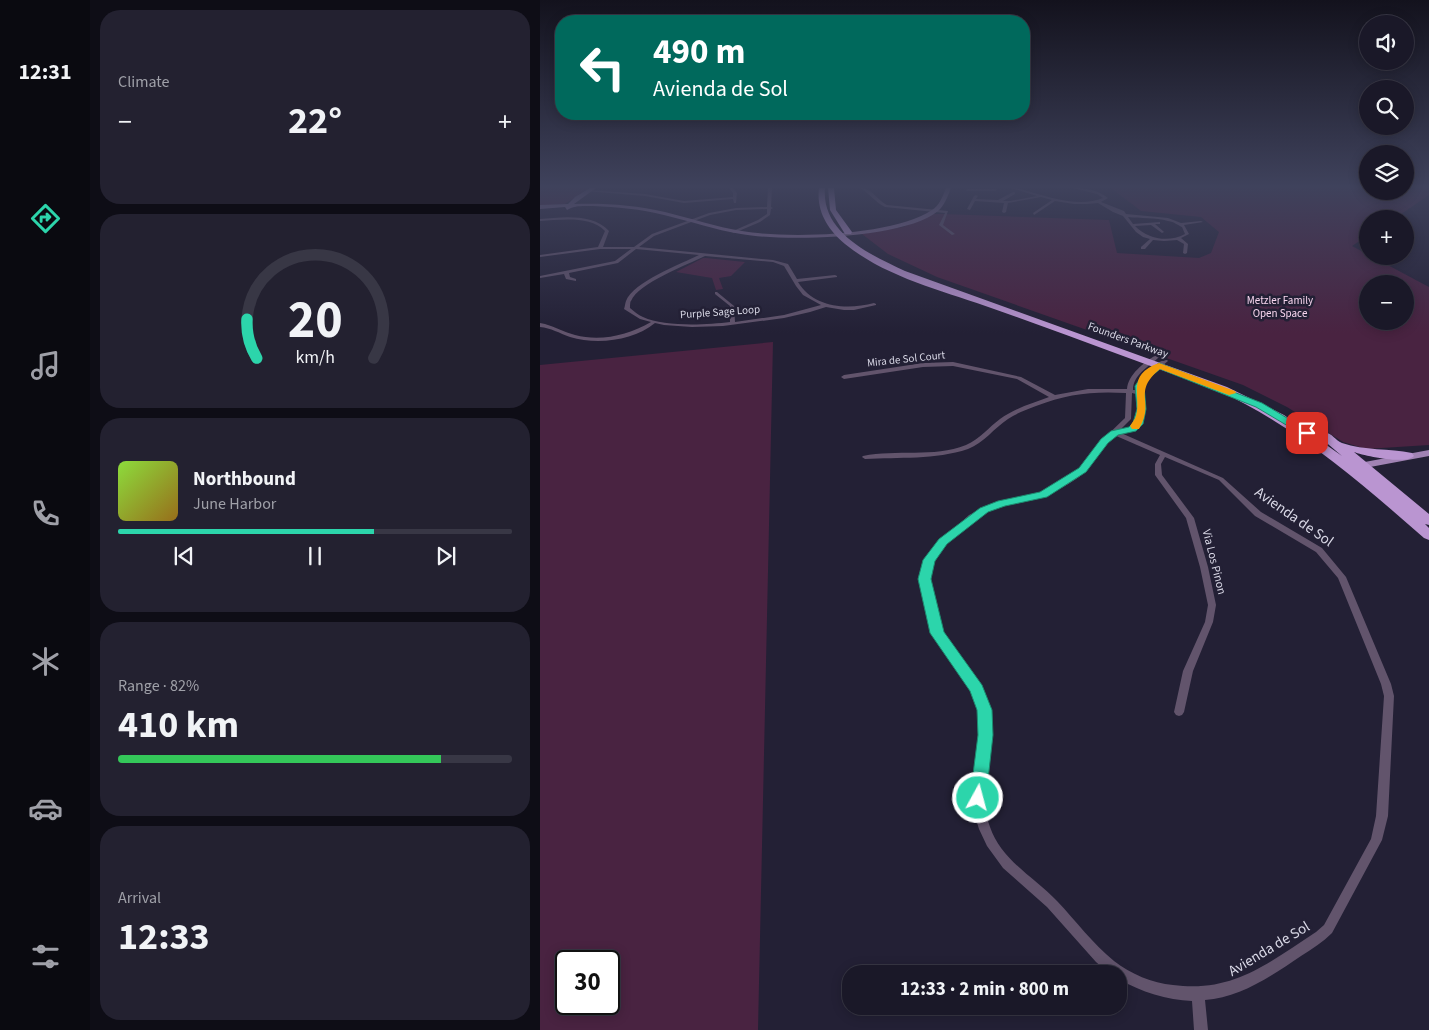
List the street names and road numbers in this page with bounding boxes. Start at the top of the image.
street label: Purple Sage Loop [679,302,761,322]
street label: Founders Parkway [1086,319,1170,361]
street label: Mira de Sol Court [866,347,946,371]
street label: Avienda de Sol [1250,482,1338,552]
street label: Via Los Pinon [1198,528,1230,596]
street label: Avienda de Sol [1224,916,1314,982]

